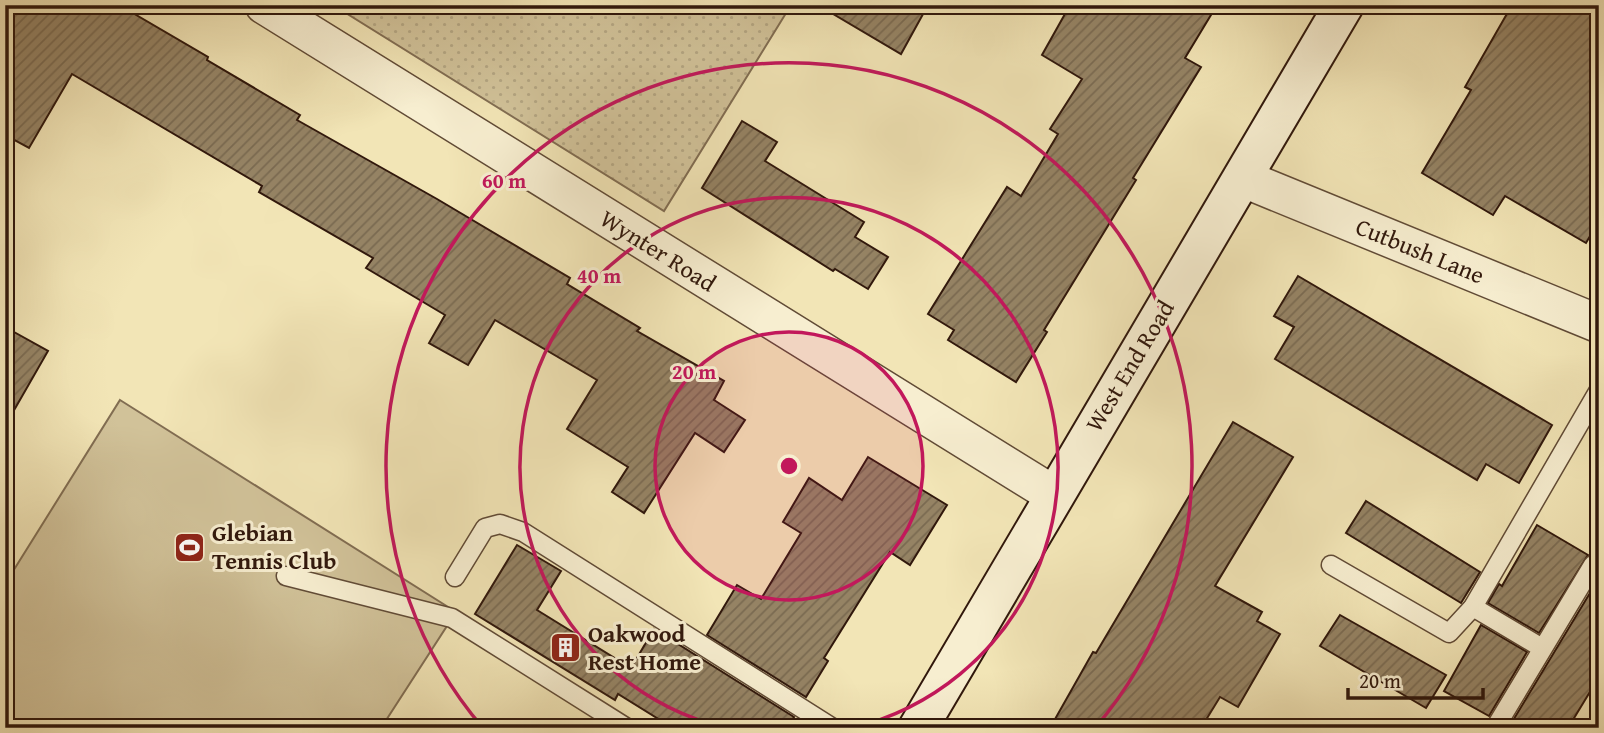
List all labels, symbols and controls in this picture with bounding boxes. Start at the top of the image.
text: 60 m [482,165,526,196]
street label: Wynter Road [593,201,723,300]
street label: Cutbush Lane [1351,209,1490,292]
text: 40 m [577,260,621,291]
street label: West End Road [1076,293,1183,438]
text: 20 m [672,356,716,387]
centre of rings [777,454,801,478]
place label: Glebian Tennis Club [212,515,336,578]
sports icon: Glebian Tennis Club [172,530,206,564]
place label: Oakwood Rest Home [588,616,701,679]
building icon: Oakwood Rest Home [548,631,582,665]
scale bar [1348,656,1483,700]
text: 20 m [1359,665,1401,696]

